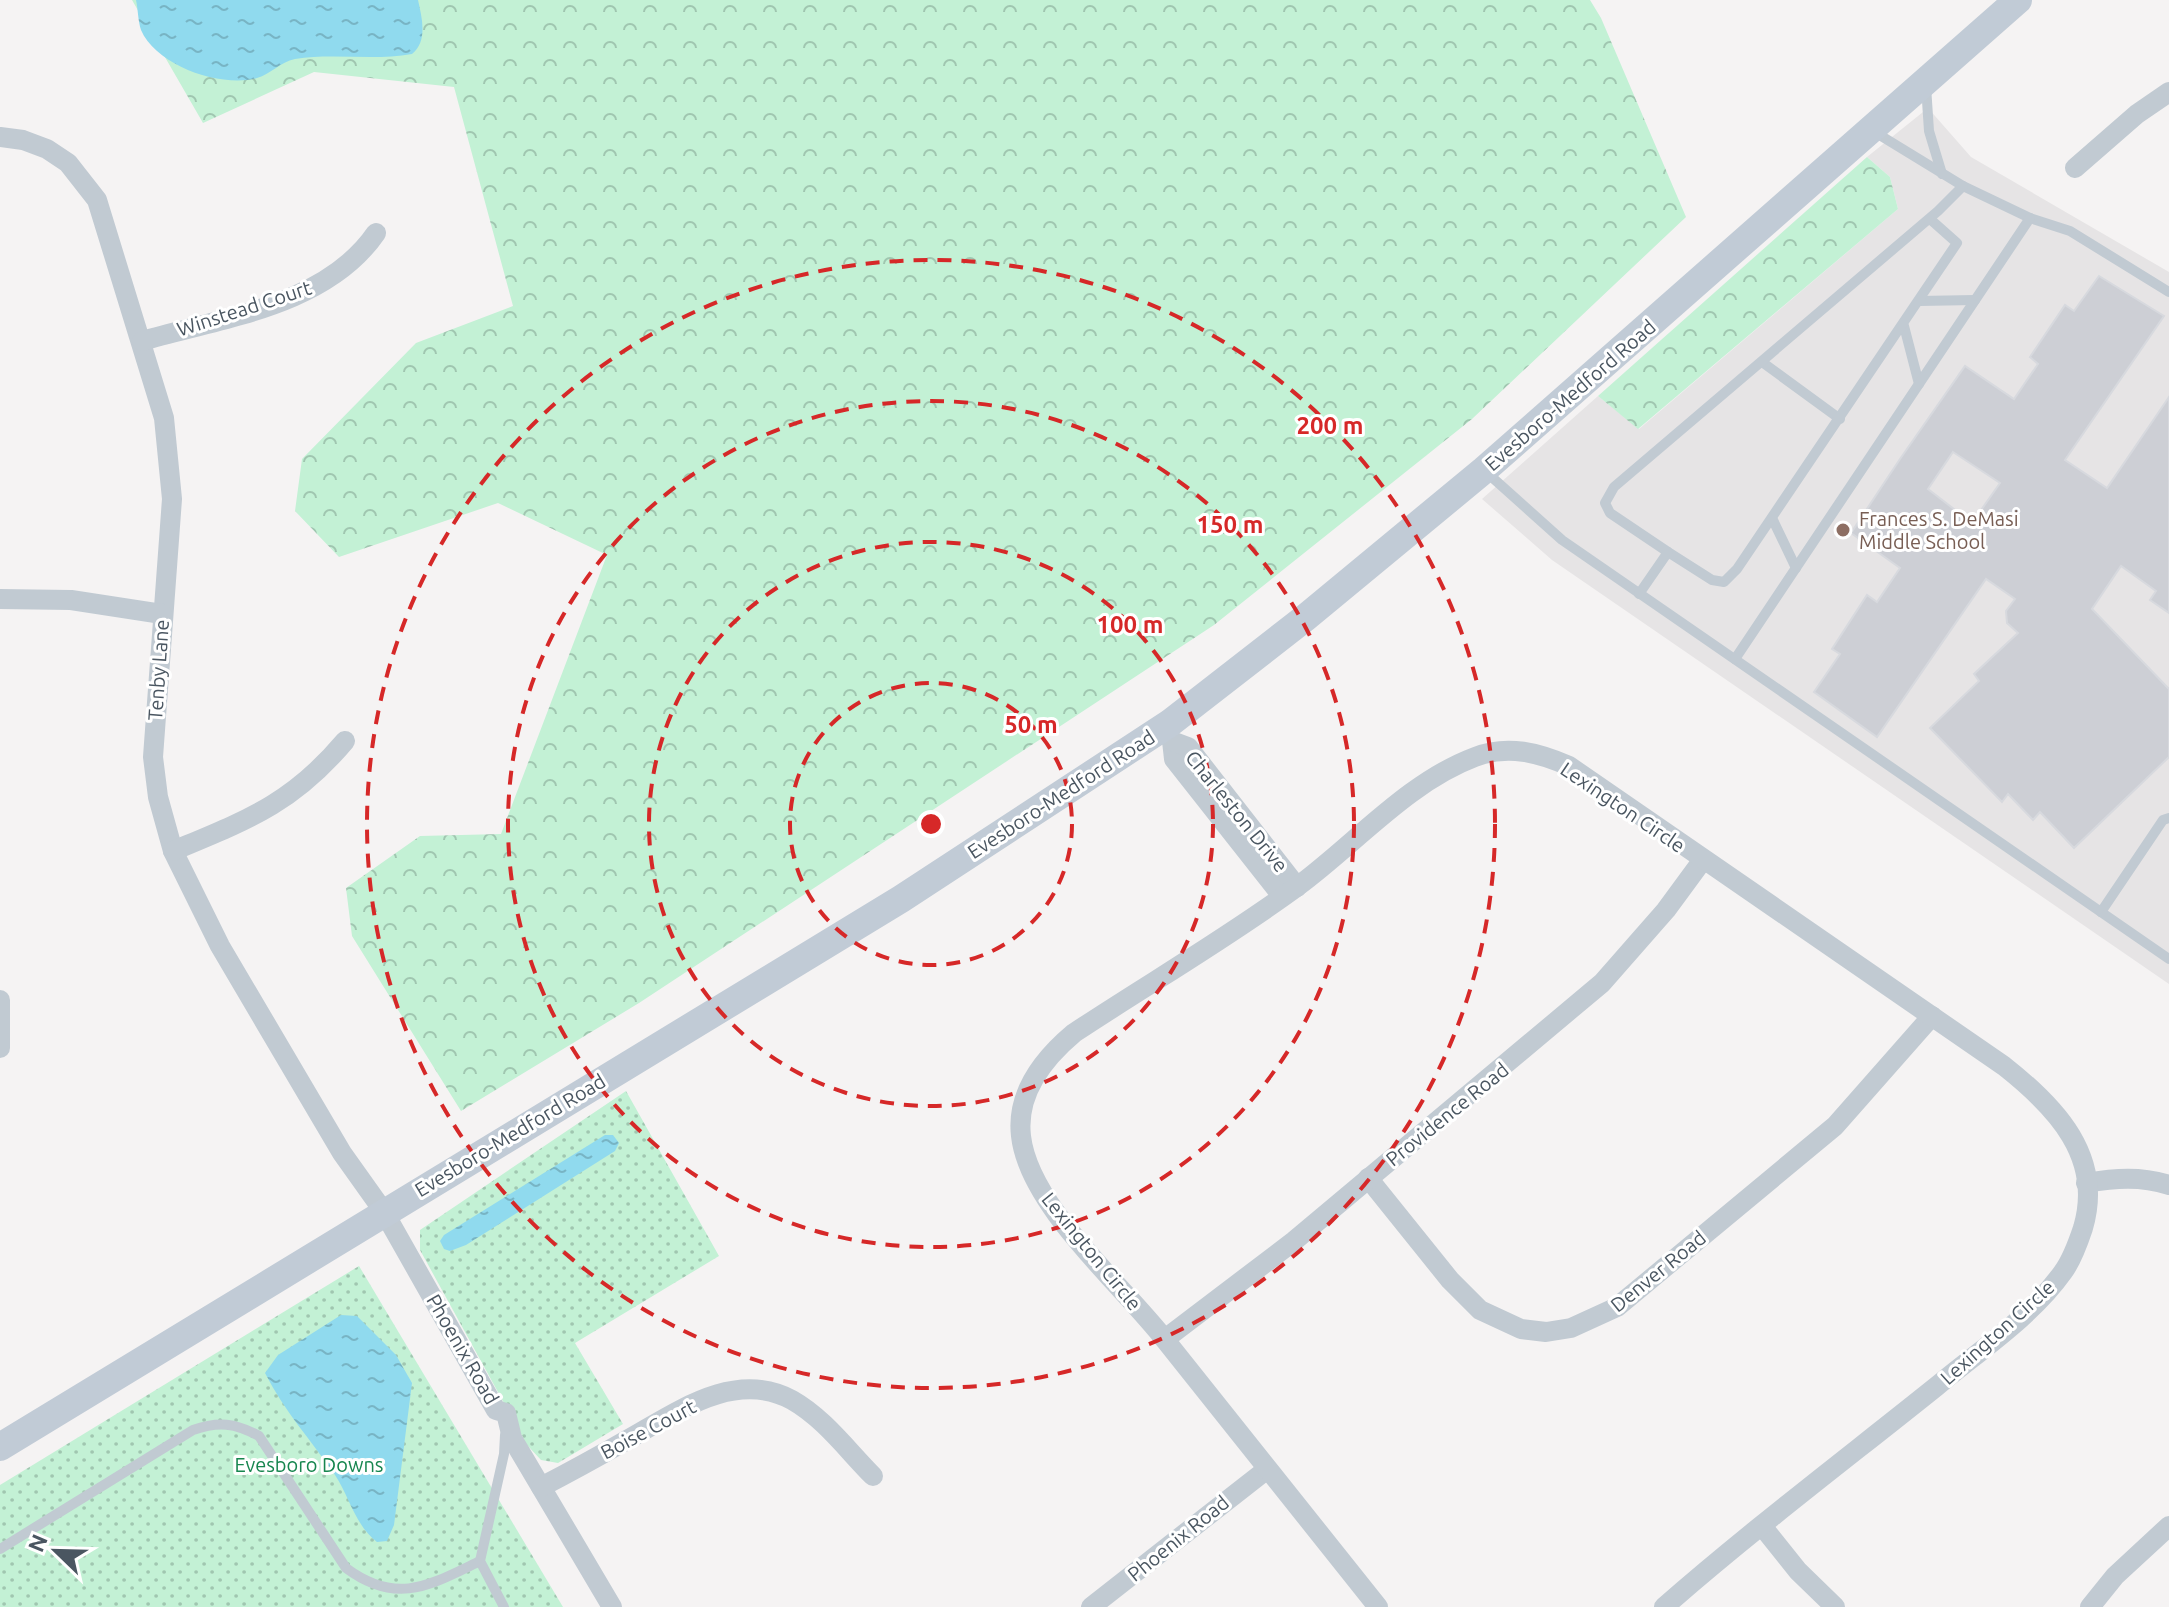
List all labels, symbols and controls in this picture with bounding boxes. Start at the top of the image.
street label: Winstead Court [174,275,314,341]
street label: Evesboro-Medford Road [1480,315,1660,475]
text: 200 m [1297,412,1363,439]
place label: Frances S. DeMasi Middle School [1859,507,2019,553]
text: 150 m [1197,511,1263,538]
marker: Frances S. DeMasi Middle School [1834,521,1852,539]
text: 100 m [1097,611,1163,638]
street label: Tenby Lane [143,619,173,721]
text: 50 m [1004,711,1058,738]
street label: Evesboro-Medford Road [963,725,1159,863]
street label: Charleston Drive [1181,746,1293,876]
street label: Lexington Circle [1557,757,1689,857]
centre of rings [917,810,945,838]
street label: Providence Road [1381,1058,1513,1170]
street label: Evesboro-Medford Road [411,1069,609,1201]
street label: Lexington Circle [1037,1187,1147,1315]
street label: Denver Road [1606,1226,1710,1316]
street label: Lexington Circle [1935,1275,2059,1389]
street label: Phoenix Road [422,1290,504,1408]
street label: Boise Court [597,1394,700,1464]
park label: Evesboro Downs [234,1453,384,1476]
street label: Phoenix Road [1123,1490,1233,1586]
north arrow [16,1511,96,1591]
text: N [22,1531,52,1555]

